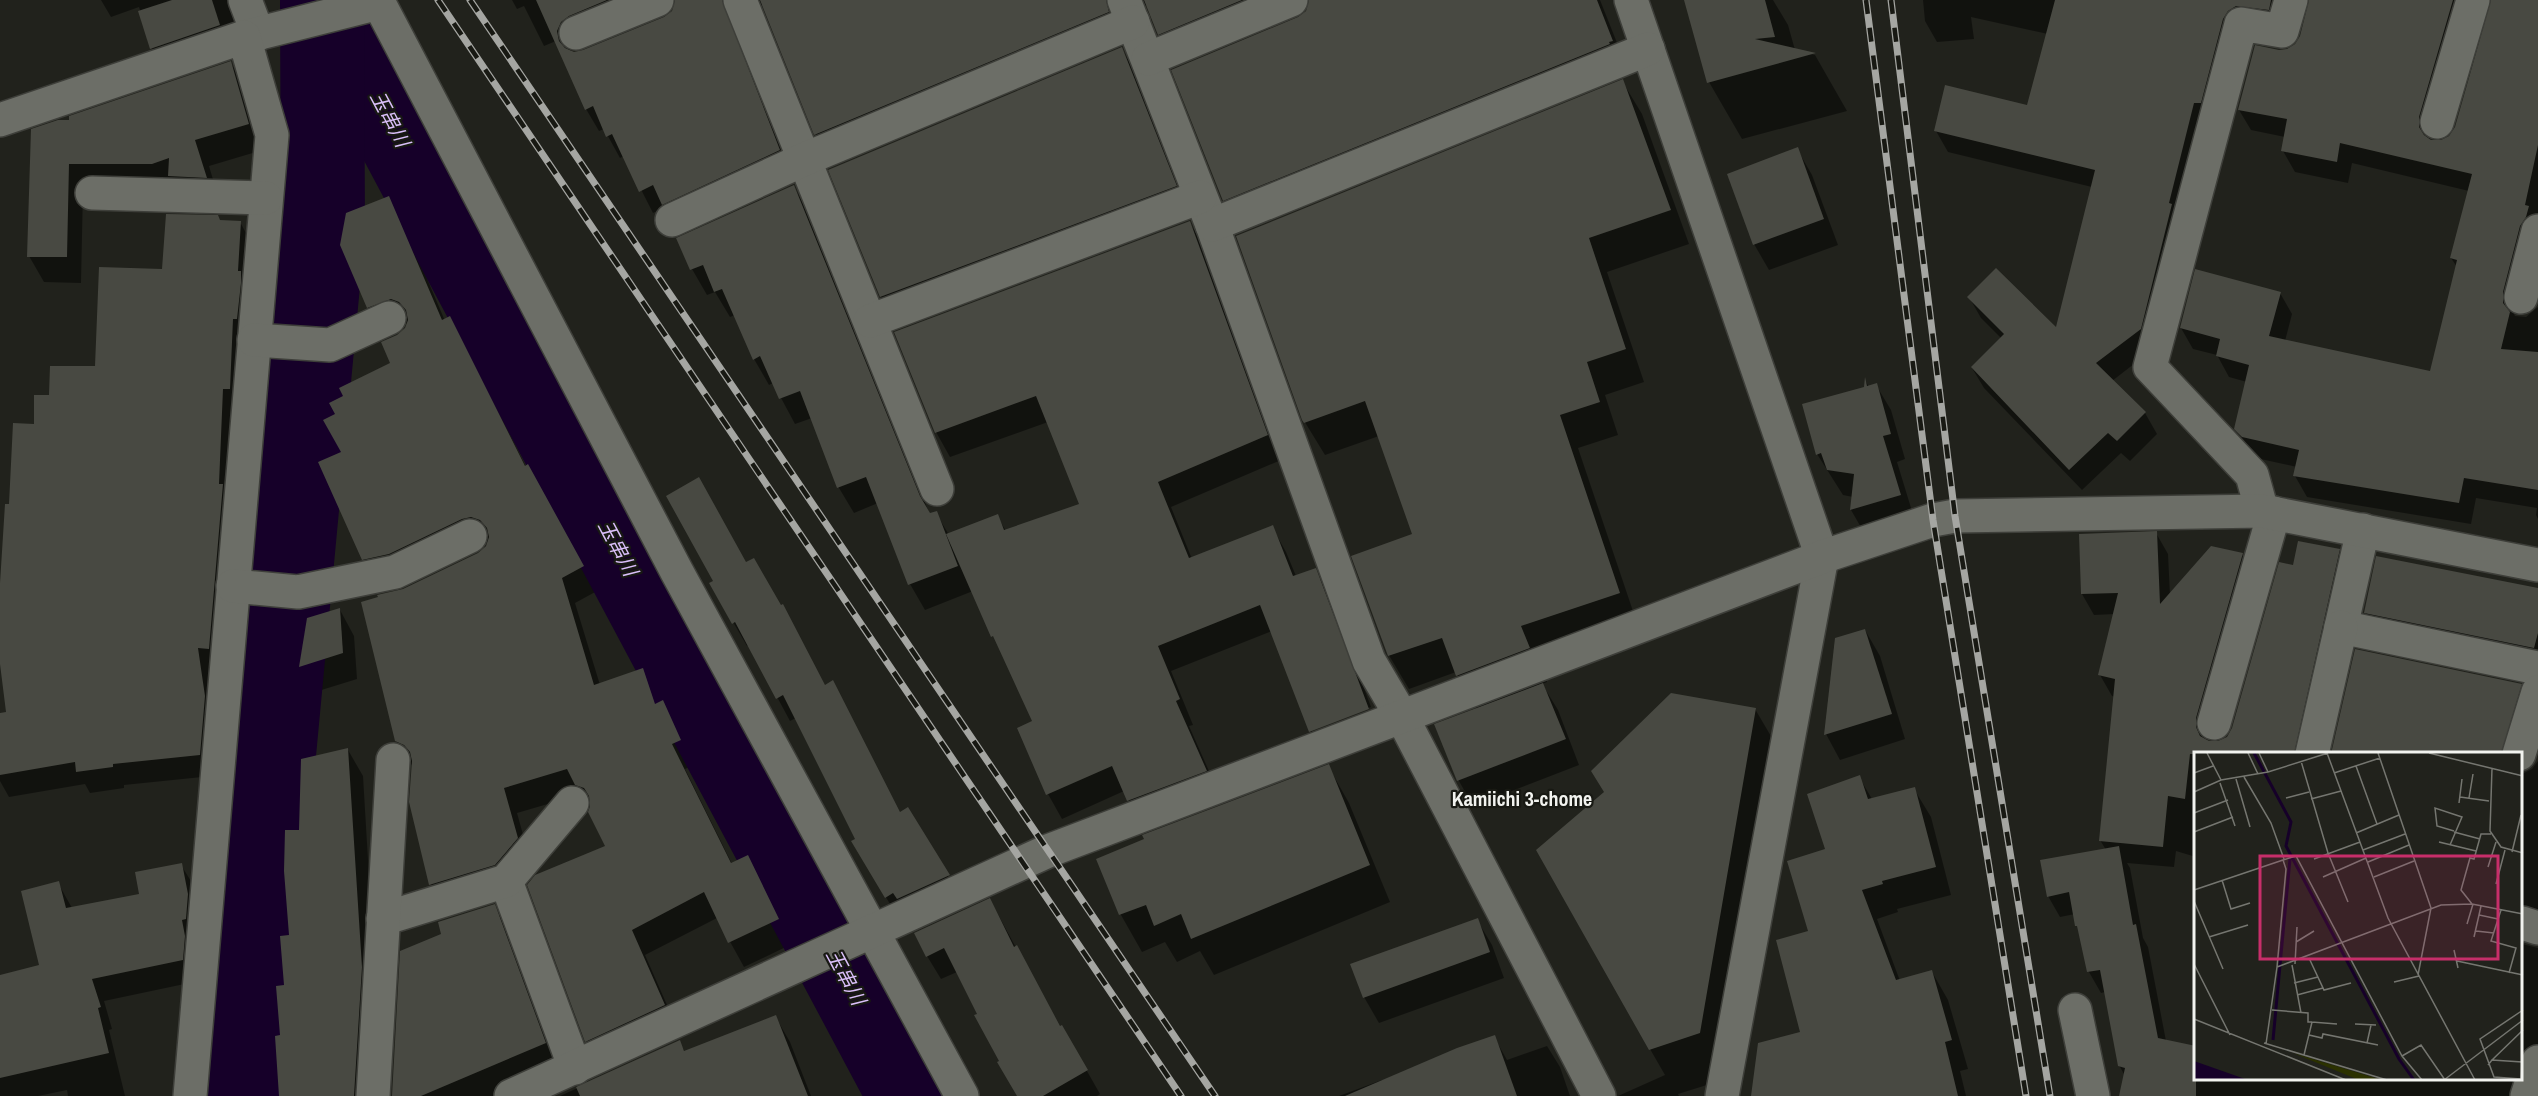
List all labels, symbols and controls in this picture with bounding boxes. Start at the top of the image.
water label: 玉串川 [364,86,417,153]
water label: 玉串川 [592,515,645,582]
inset map [2194,752,2523,1081]
district label: Kamiichi 3-chome [1452,785,1592,812]
water label: 玉串川 [820,944,873,1011]

